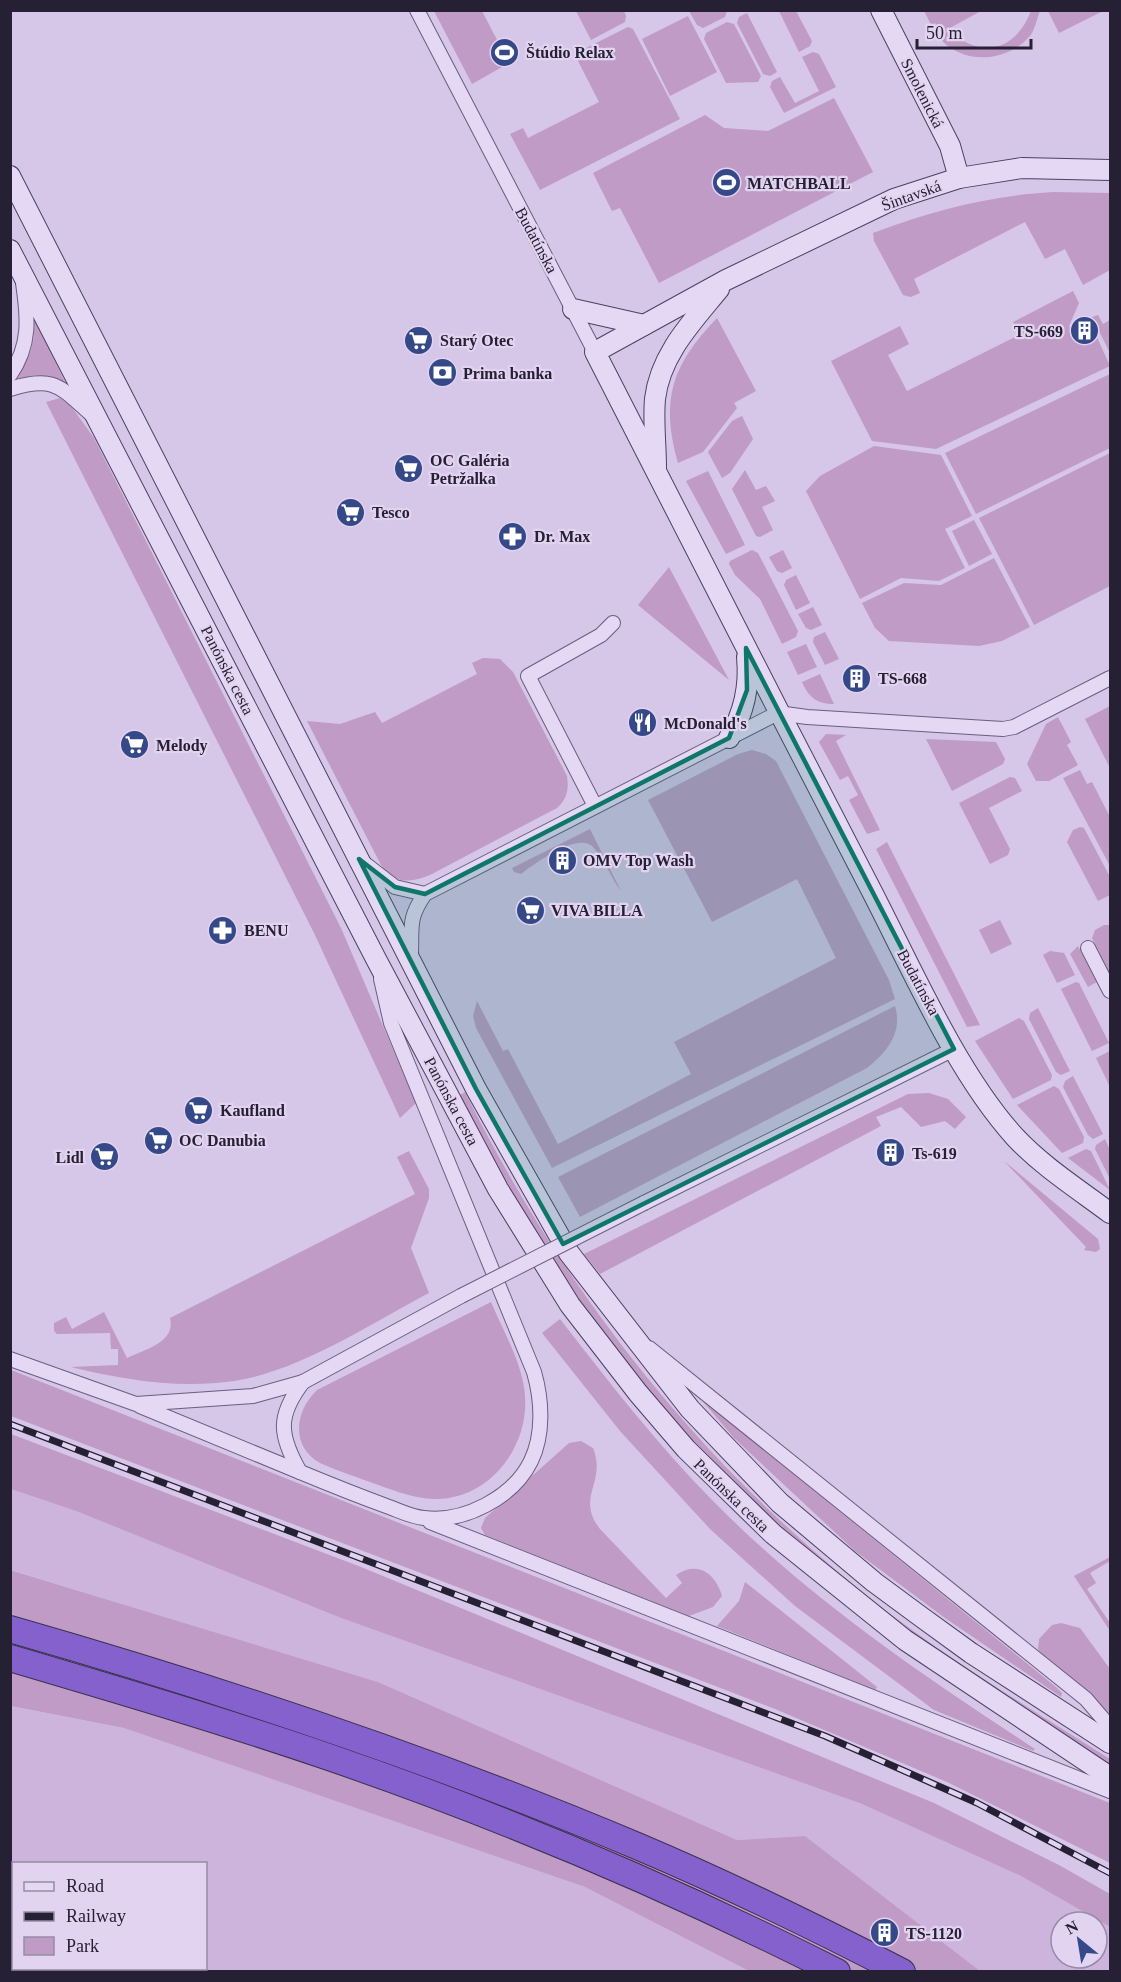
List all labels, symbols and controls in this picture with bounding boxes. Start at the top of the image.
scale bar [917,12,1031,50]
text: 50 m [926,23,963,43]
sports icon: Štúdio Relax [489,36,521,68]
place label: Štúdio Relax [526,43,614,61]
street label: Smolenická [898,56,947,131]
sports icon: MATCHBALL [710,167,742,199]
place label: MATCHBALL [747,175,851,192]
street label: Šintavská [879,176,943,214]
street label: Budatínska [512,204,561,276]
building icon: TS-669 [1068,315,1100,347]
place label: TS-669 [1014,323,1063,340]
supermarket icon: Starý Otec [403,324,435,356]
place label: Starý Otec [440,332,513,350]
bank icon: Prima banka [426,357,458,389]
place label: Prima banka [463,365,552,382]
place label: OC Galéria Petržalka [430,452,510,487]
supermarket icon: OC Galéria Petržalka [393,453,425,485]
supermarket icon: Tesco [335,496,367,528]
place label: Tesco [372,504,410,521]
pharmacy icon: Dr. Max [497,520,529,552]
place label: Dr. Max [534,528,590,545]
street label: Panónska cesta [198,623,257,717]
building icon: TS-668 [841,662,873,694]
place label: TS-668 [878,670,927,687]
restaurant icon: McDonald's [627,707,659,739]
place label: McDonald's [664,715,747,732]
supermarket icon: Melody [119,729,151,761]
place label: Melody [156,737,208,755]
building icon: OMV Top Wash [546,844,578,876]
place label: OMV Top Wash [583,852,694,870]
supermarket icon: VIVA BILLA [514,894,546,926]
place label: VIVA BILLA [551,902,643,919]
pharmacy icon: BENU [207,914,239,946]
place label: BENU [244,922,289,939]
street label: Budatínska [894,946,943,1018]
street label: Panónska cesta [421,1054,482,1148]
supermarket icon: Kaufland [183,1094,215,1126]
place label: Kaufland [220,1102,285,1119]
supermarket icon: OC Danubia [142,1124,174,1156]
place label: OC Danubia [179,1132,266,1149]
building icon: Ts-619 [875,1137,907,1169]
supermarket icon: Lidl [89,1141,121,1173]
place label: Ts-619 [912,1145,957,1162]
place label: Lidl [56,1149,85,1166]
street label: Panónska cesta [691,1455,773,1535]
legend [12,1862,207,1970]
text: Road [66,1876,104,1896]
text: Railway [66,1906,126,1926]
north arrow [1049,1910,1109,1970]
building icon: TS-1120 [869,1917,901,1949]
text: N [1062,1917,1081,1938]
place label: TS-1120 [906,1925,962,1942]
text: Park [66,1936,99,1956]

